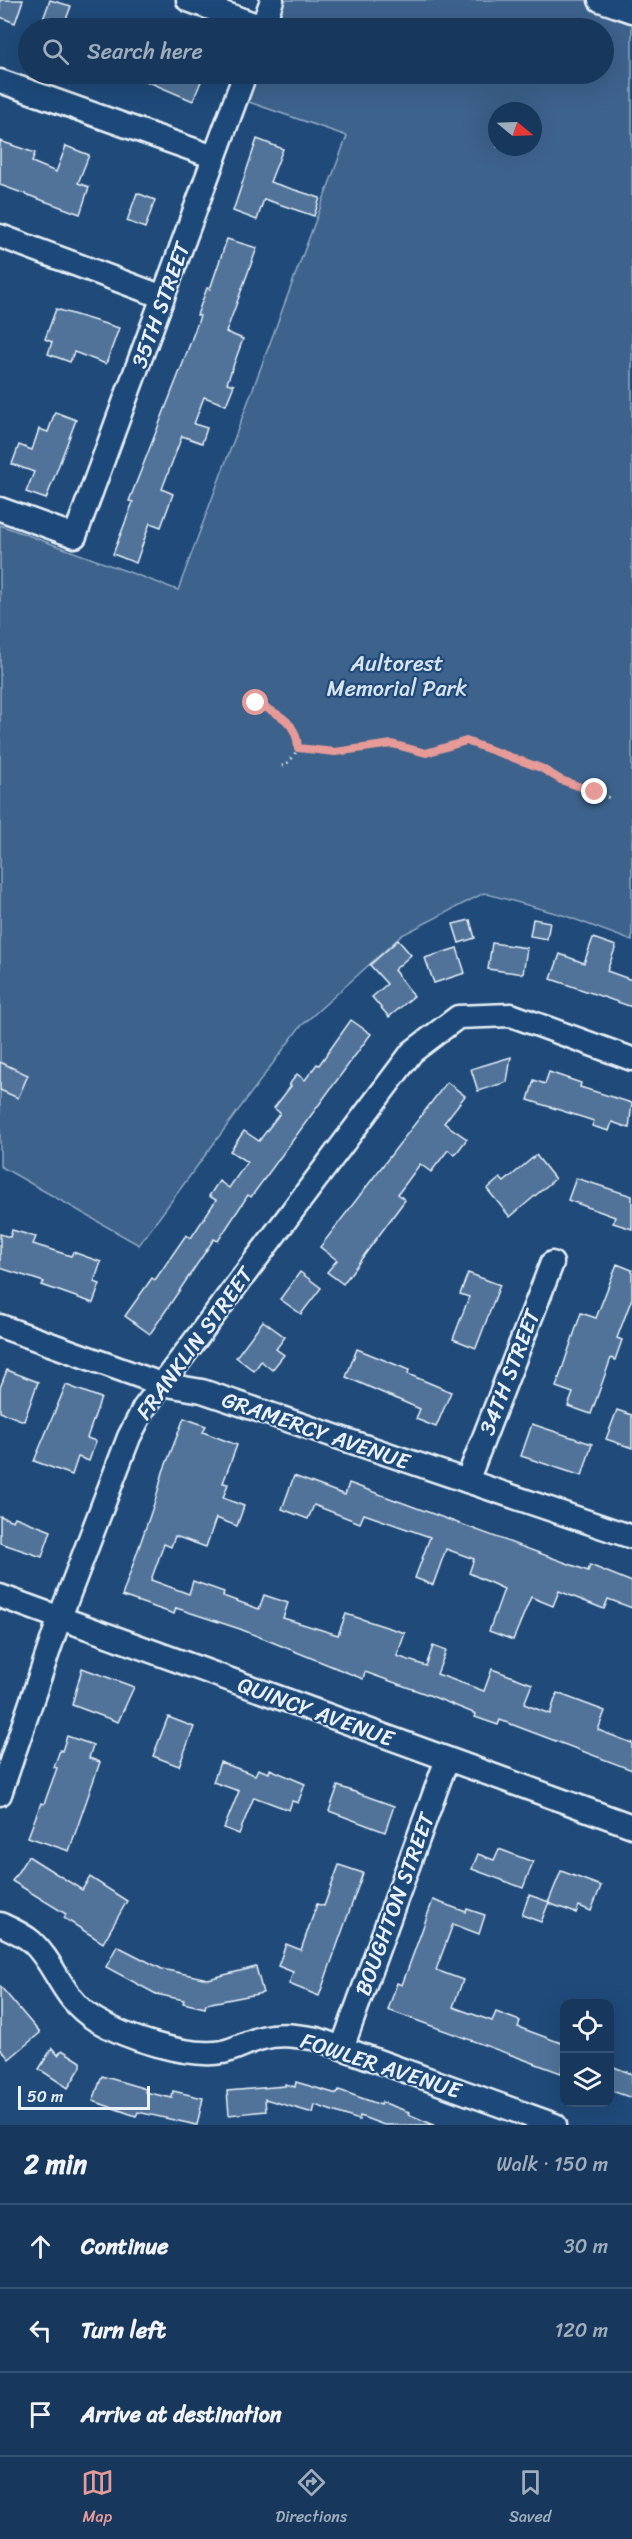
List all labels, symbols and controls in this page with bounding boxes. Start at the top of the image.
search box [18,18,614,84]
text: Search here [87,32,203,71]
icon: search [39,35,72,68]
north arrow [488,102,542,156]
street label: 35TH STREET [120,236,202,374]
park label: Aultorest Memorial Park [327,644,468,708]
route start [242,689,268,715]
route end [581,778,607,804]
street label: FRANKLIN STREET [125,1257,265,1428]
street label: 34TH STREET [468,1303,552,1441]
street label: GRAMERCY AVENUE [217,1380,417,1481]
street label: QUINCY AVENUE [232,1665,401,1758]
street label: BOUGHTON STREET [343,1806,446,2001]
map controls [560,1999,614,2107]
button: locate [560,1999,614,2053]
street label: FOWLER AVENUE [296,2021,468,2110]
button: layers [560,2053,614,2107]
text: 50 m [27,2082,63,2111]
scale bar [18,2083,150,2110]
text: 2 min [24,2141,87,2187]
text: Walk · 150 m [496,2147,608,2182]
text: Continue [81,2227,169,2266]
text: 30 m [564,2229,608,2264]
icon: ahead [24,2230,57,2263]
text: Turn left [81,2311,166,2350]
text: 120 m [555,2313,608,2348]
icon: left [24,2314,57,2347]
text: Arrive at destination [81,2395,282,2434]
icon: arrive [24,2398,57,2431]
tab: Map [81,2466,114,2531]
tab: Directions [276,2466,347,2531]
tab: Saved [509,2466,551,2531]

